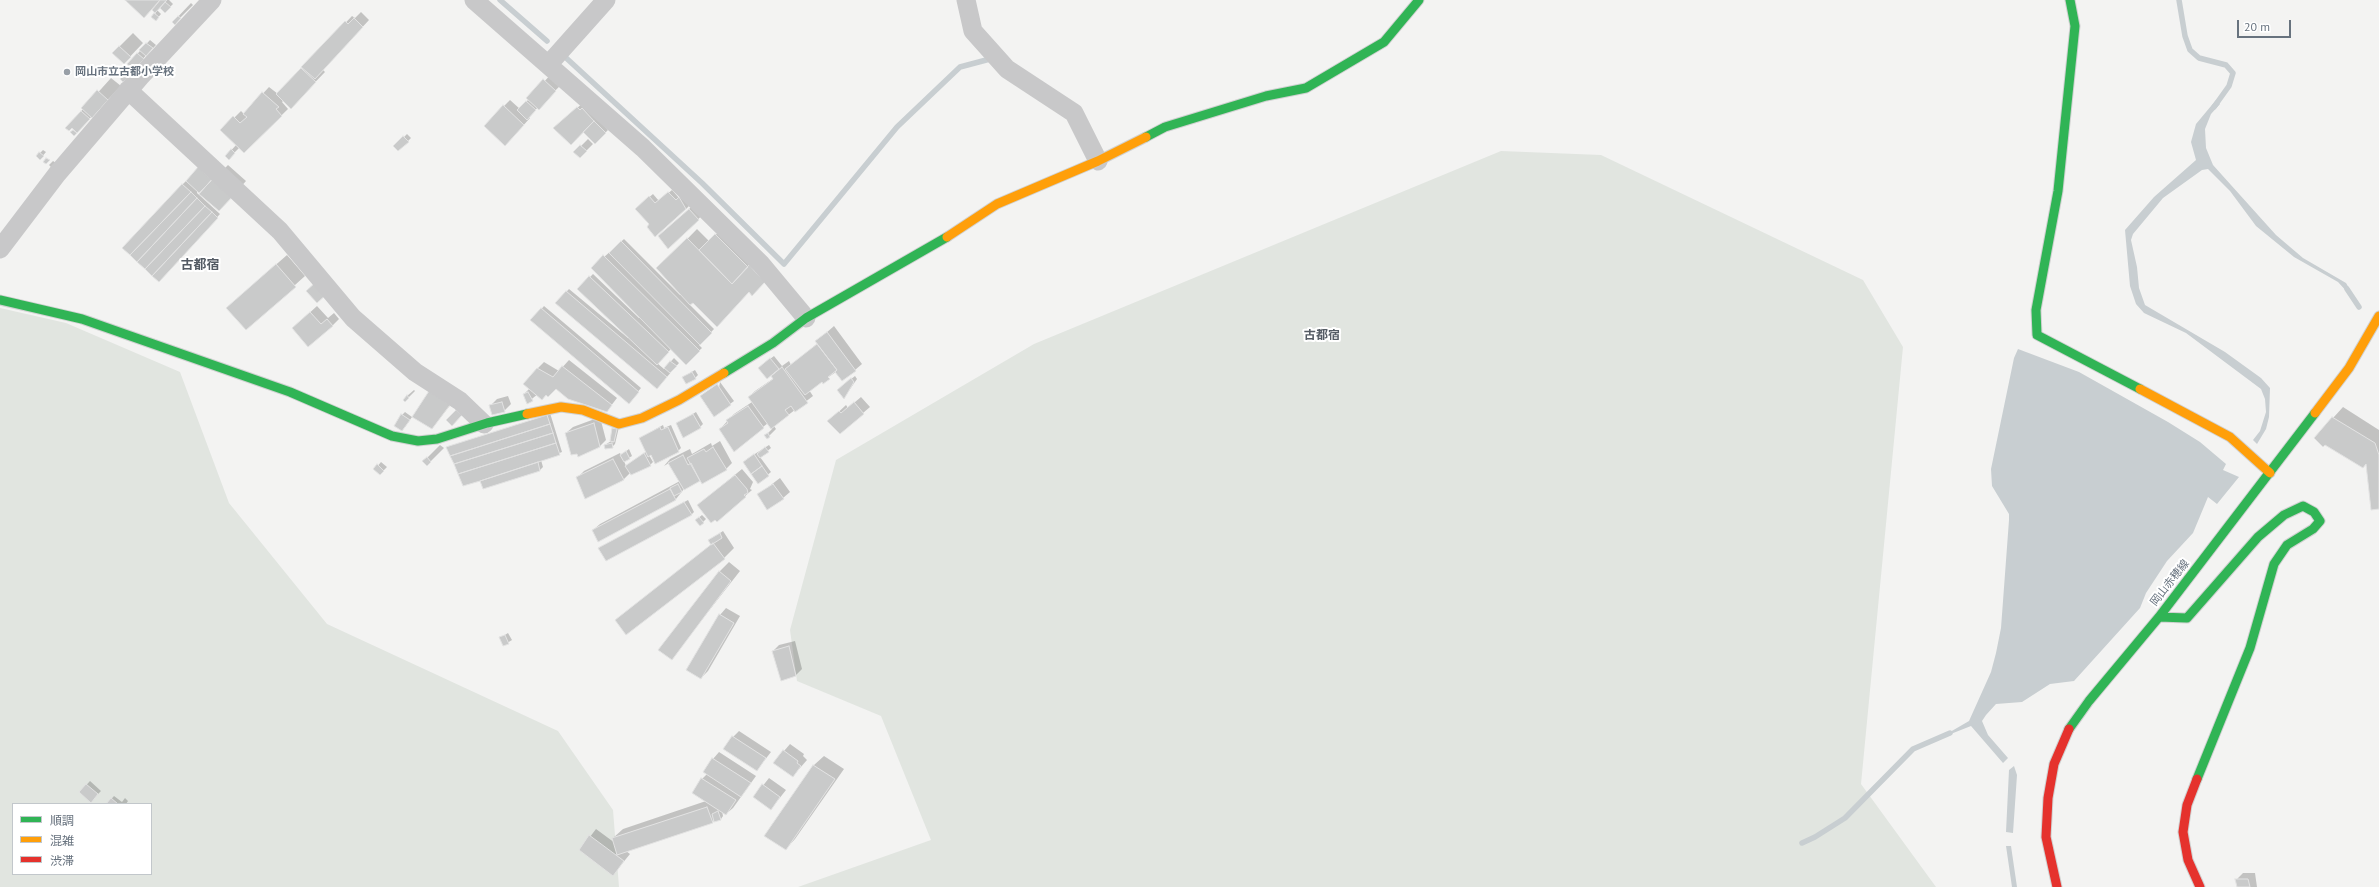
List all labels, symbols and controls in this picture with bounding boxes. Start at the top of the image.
scale bar [2239,12,2293,38]
text: 20 m [2244,19,2270,34]
place label: 岡山市立古都小学校 [75,65,174,79]
marker: 岡山市立古都小学校 [62,67,72,77]
district label: 古都宿 [181,257,219,273]
district label: 古都宿 [1304,329,1340,343]
street label: 岡山赤穂線 [2148,557,2192,609]
legend [12,803,152,875]
text: 順調 [50,813,74,828]
text: 混雑 [50,833,74,848]
text: 渋滞 [50,853,74,868]

